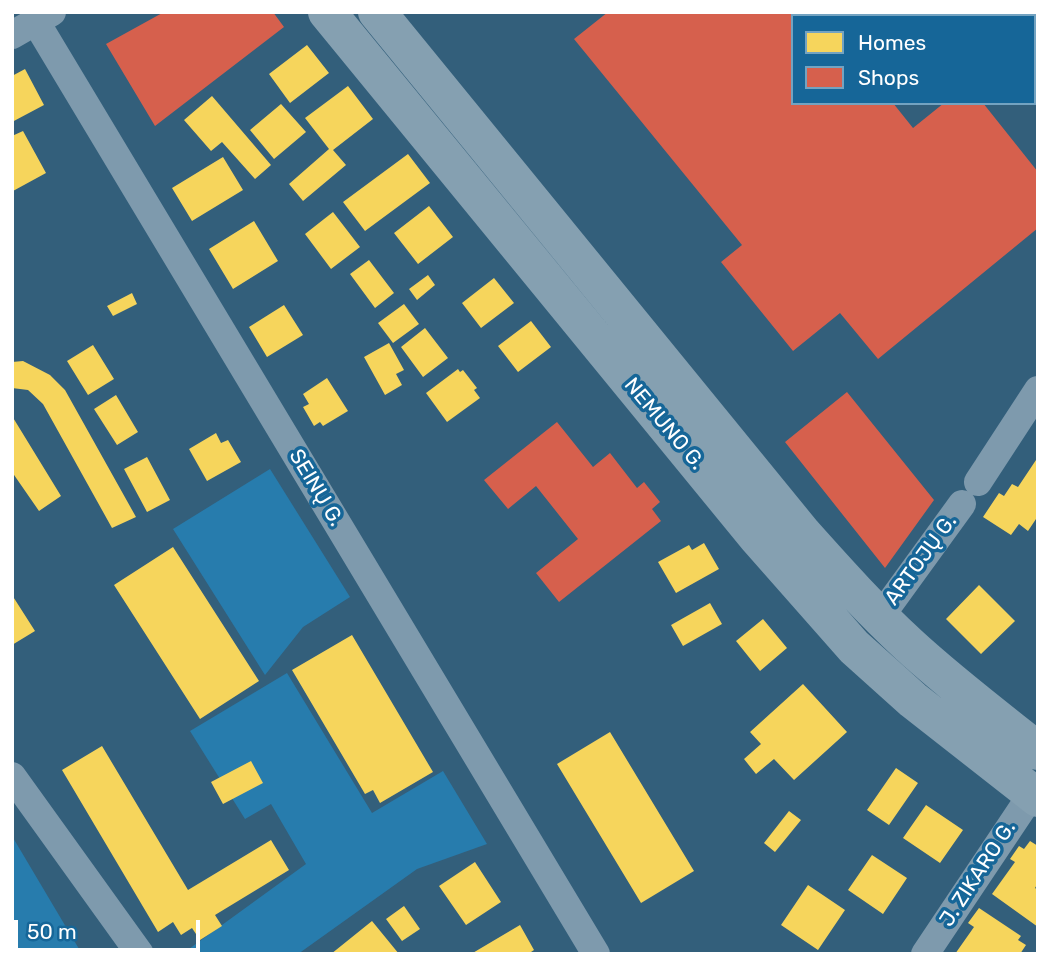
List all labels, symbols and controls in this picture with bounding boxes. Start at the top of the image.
legend [791,14,1036,105]
text: Homes [858,30,926,55]
text: Shops [858,65,919,90]
street label: NEMUNO G. [618,373,710,475]
street label: SEINŲ G. [283,445,349,531]
street label: ARTOJŲ G. [880,510,962,610]
street label: J. ZIKARO G. [935,817,1021,931]
scale bar [18,906,203,950]
text: 50 m [27,919,77,944]

